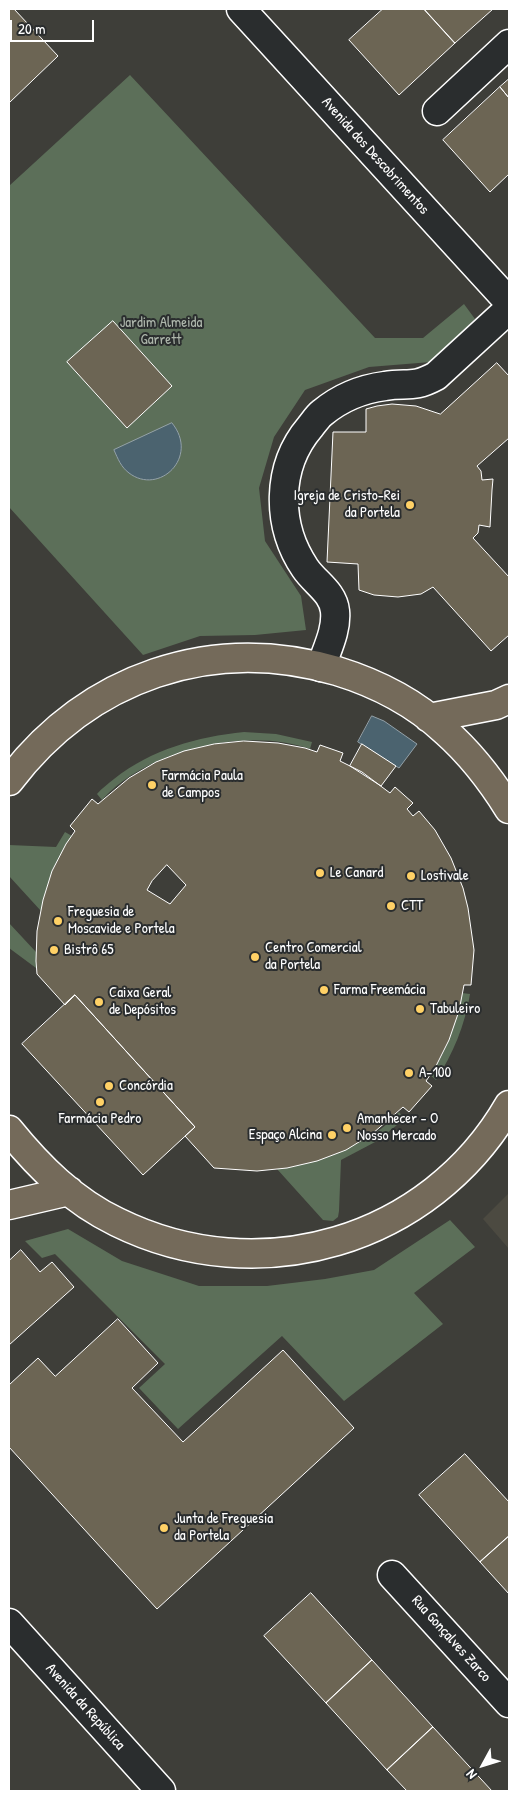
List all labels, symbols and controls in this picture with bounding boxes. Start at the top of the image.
scale bar [12,10,96,42]
text: 20 m [18,18,45,39]
street label: Avenida dos Descobrimentos [318,94,432,218]
park label: Jardim Almeida Garrett [120,314,202,349]
place label: Igreja de Cristo-Rei da Portela [293,487,400,522]
marker: Igreja de Cristo-Rei da Portela [404,499,416,511]
place label: Farmácia Paula de Campos [162,767,243,802]
marker: Farmácia Paula de Campos [146,779,158,791]
place label: Le Canard [330,864,383,882]
marker: Le Canard [314,867,326,879]
place label: Lostivale [421,867,469,885]
marker: Lostivale [405,870,417,882]
place label: CTT [401,897,423,915]
marker: CTT [385,900,397,912]
place label: Freguesia de Moscavide e Portela [68,903,175,938]
marker: Freguesia de Moscavide e Portela [52,915,64,927]
place label: Centro Comercial da Portela [265,939,362,974]
place label: Bistrô 65 [64,941,113,959]
marker: Bistrô 65 [48,944,60,956]
marker: Centro Comercial da Portela [249,951,261,963]
place label: Farma Freemácia [334,981,425,999]
place label: Caixa Geral de Depósitos [109,984,176,1019]
marker: Farma Freemácia [318,984,330,996]
marker: Caixa Geral de Depósitos [93,996,105,1008]
place label: Tabuleiro [430,1000,480,1018]
marker: Tabuleiro [414,1003,426,1015]
place label: A-100 [419,1064,451,1082]
marker: A-100 [403,1067,415,1079]
place label: Concórdia [119,1077,173,1095]
marker: Concórdia [103,1080,115,1092]
marker: Farmácia Pedro [94,1096,106,1108]
place label: Farmácia Pedro [59,1110,141,1128]
place label: Amanhecer - O Nosso Mercado [357,1110,438,1145]
marker: Amanhecer - O Nosso Mercado [341,1122,353,1134]
place label: Espaço Alcina [249,1126,322,1144]
marker: Espaço Alcina [326,1129,338,1141]
place label: Junta de Freguesia da Portela [174,1510,273,1545]
marker: Junta de Freguesia da Portela [158,1522,170,1534]
street label: Rua Gonçalves Zarco [407,1592,495,1686]
street label: Avenida da República [41,1660,129,1754]
north arrow [458,1740,508,1790]
text: N [461,1766,481,1784]

